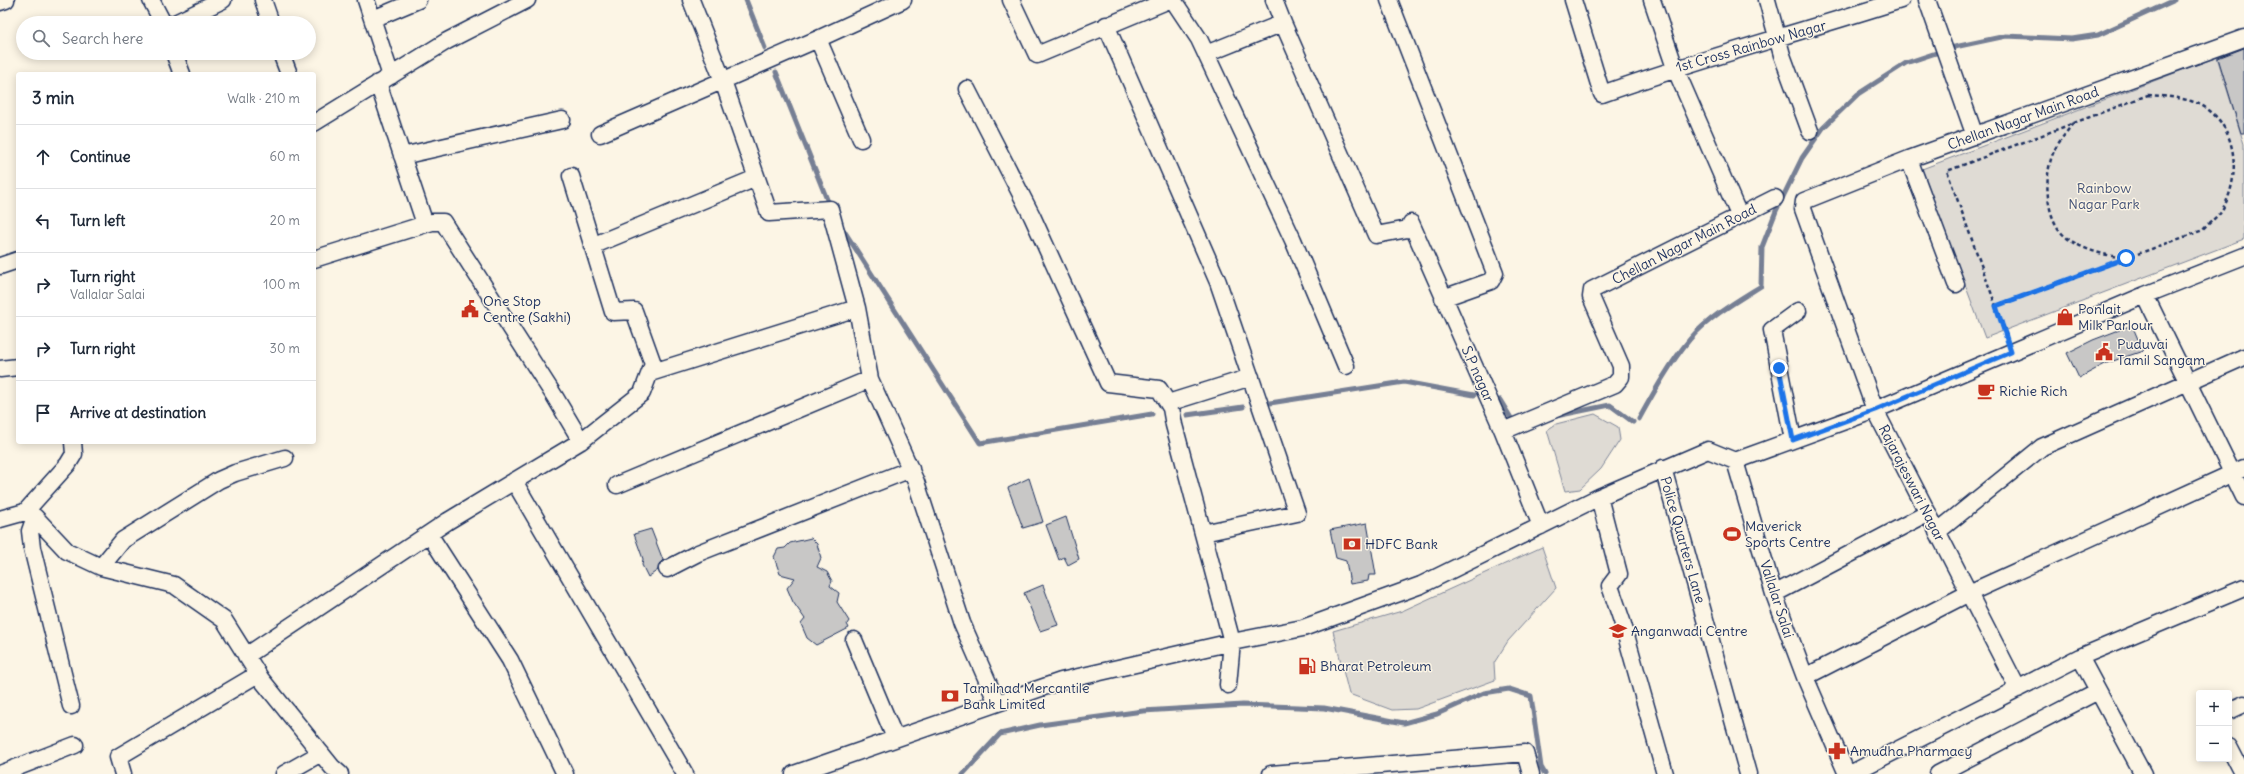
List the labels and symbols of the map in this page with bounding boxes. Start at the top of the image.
street label: 1st Cross Rainbow Nagar [1674,16,1829,76]
street label: Chellan Nagar Main Road [1945,82,2101,154]
park label: Rainbow Nagar Park [2068,179,2140,213]
street label: Chellan Nagar Main Road [1609,200,1759,288]
route start [2117,249,2135,267]
place label: One Stop Centre (Sakhi) [483,292,571,326]
public building icon: One Stop Centre (Sakhi) [460,299,480,319]
place label: Ponlait Milk Parlour [2078,300,2153,334]
shop icon: Ponlait Milk Parlour [2055,307,2075,327]
place label: Puduvai Tamil Sangam [2117,335,2205,369]
public building icon: Puduvai Tamil Sangam [2094,342,2114,362]
street label: S.P nagar [1458,343,1499,405]
route end [1770,359,1788,377]
cafe icon: Richie Rich [1976,381,1996,401]
place label: Richie Rich [1999,382,2068,400]
street label: Rajarajeswari Nagar [1875,422,1949,545]
street label: Police Quarters Lane [1656,475,1710,605]
place label: Maverick Sports Centre [1745,517,1831,551]
sports icon: Maverick Sports Centre [1722,524,1742,544]
bank icon: HDFC Bank [1342,534,1362,554]
place label: HDFC Bank [1365,535,1438,553]
street label: Vallalar Salai [1756,558,1798,640]
school or university icon: Anganwadi Centre [1608,621,1628,641]
place label: Anganwadi Centre [1631,622,1747,640]
fuel station icon: Bharat Petroleum [1297,656,1317,676]
place label: Bharat Petroleum [1320,657,1432,675]
place label: Tamilnad Mercantile Bank Limited [963,679,1089,713]
bank icon: Tamilnad Mercantile Bank Limited [940,686,960,706]
pharmacy icon: Amudha Pharmacy [1827,741,1847,761]
place label: Amudha Pharmacy [1850,742,1972,760]

